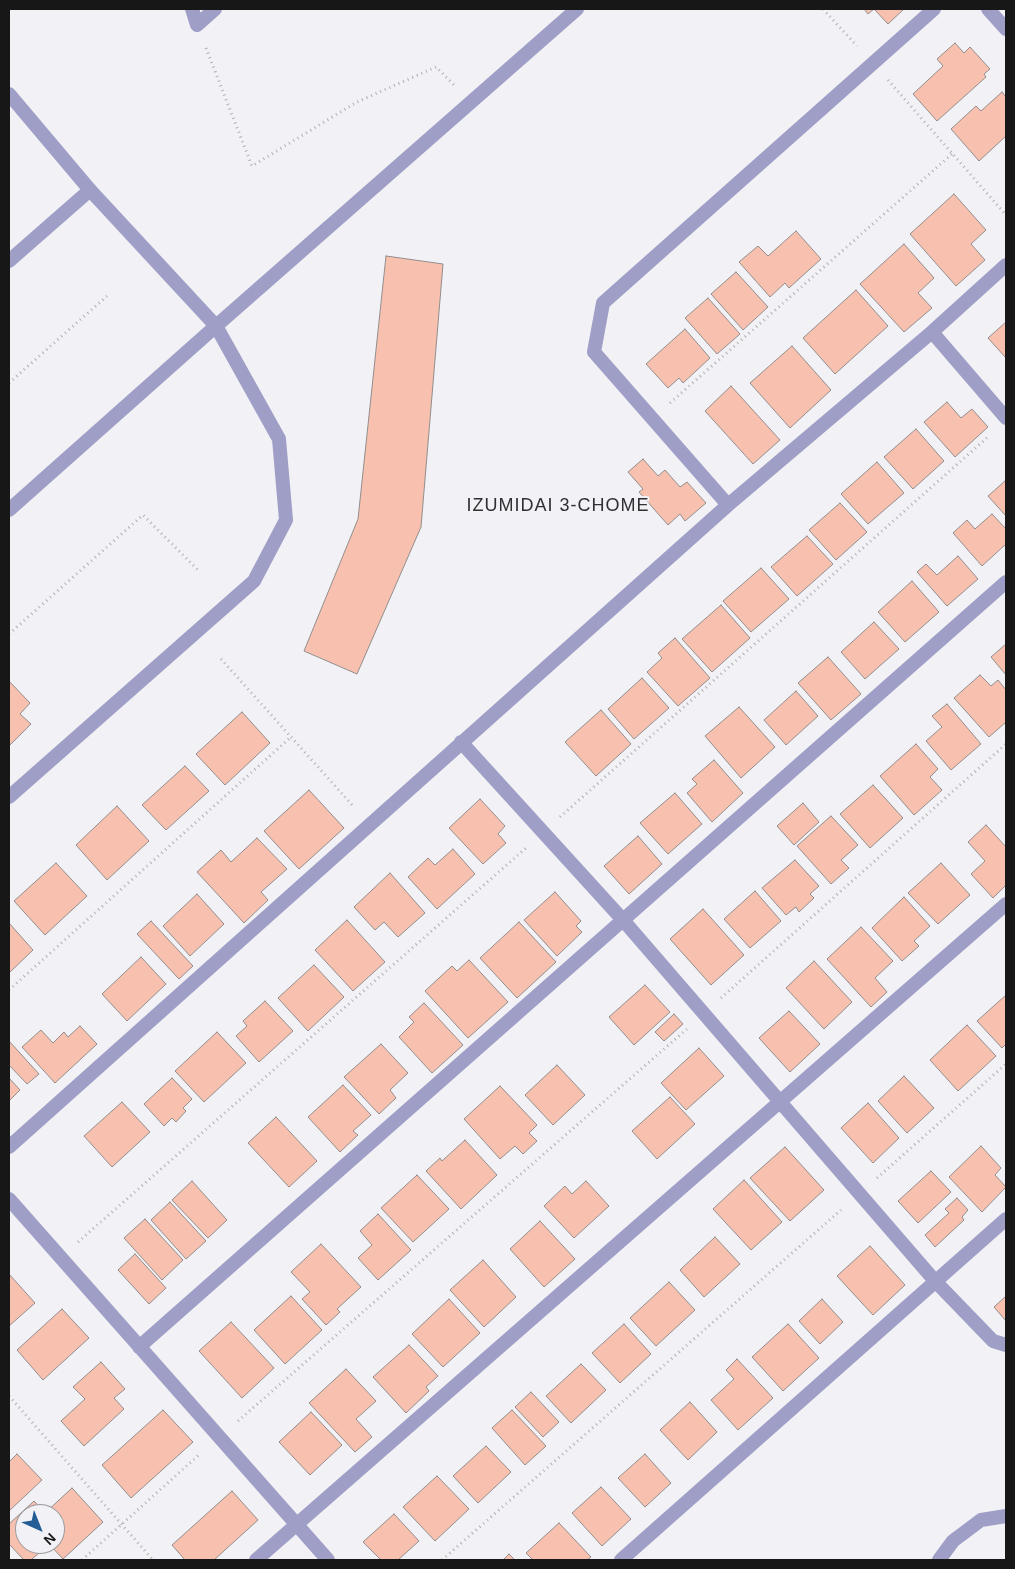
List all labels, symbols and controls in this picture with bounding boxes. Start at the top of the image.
district label: IZUMIDAI 3-CHOME [464,495,652,517]
north arrow [15,1504,65,1554]
text: N [41,1530,59,1548]

